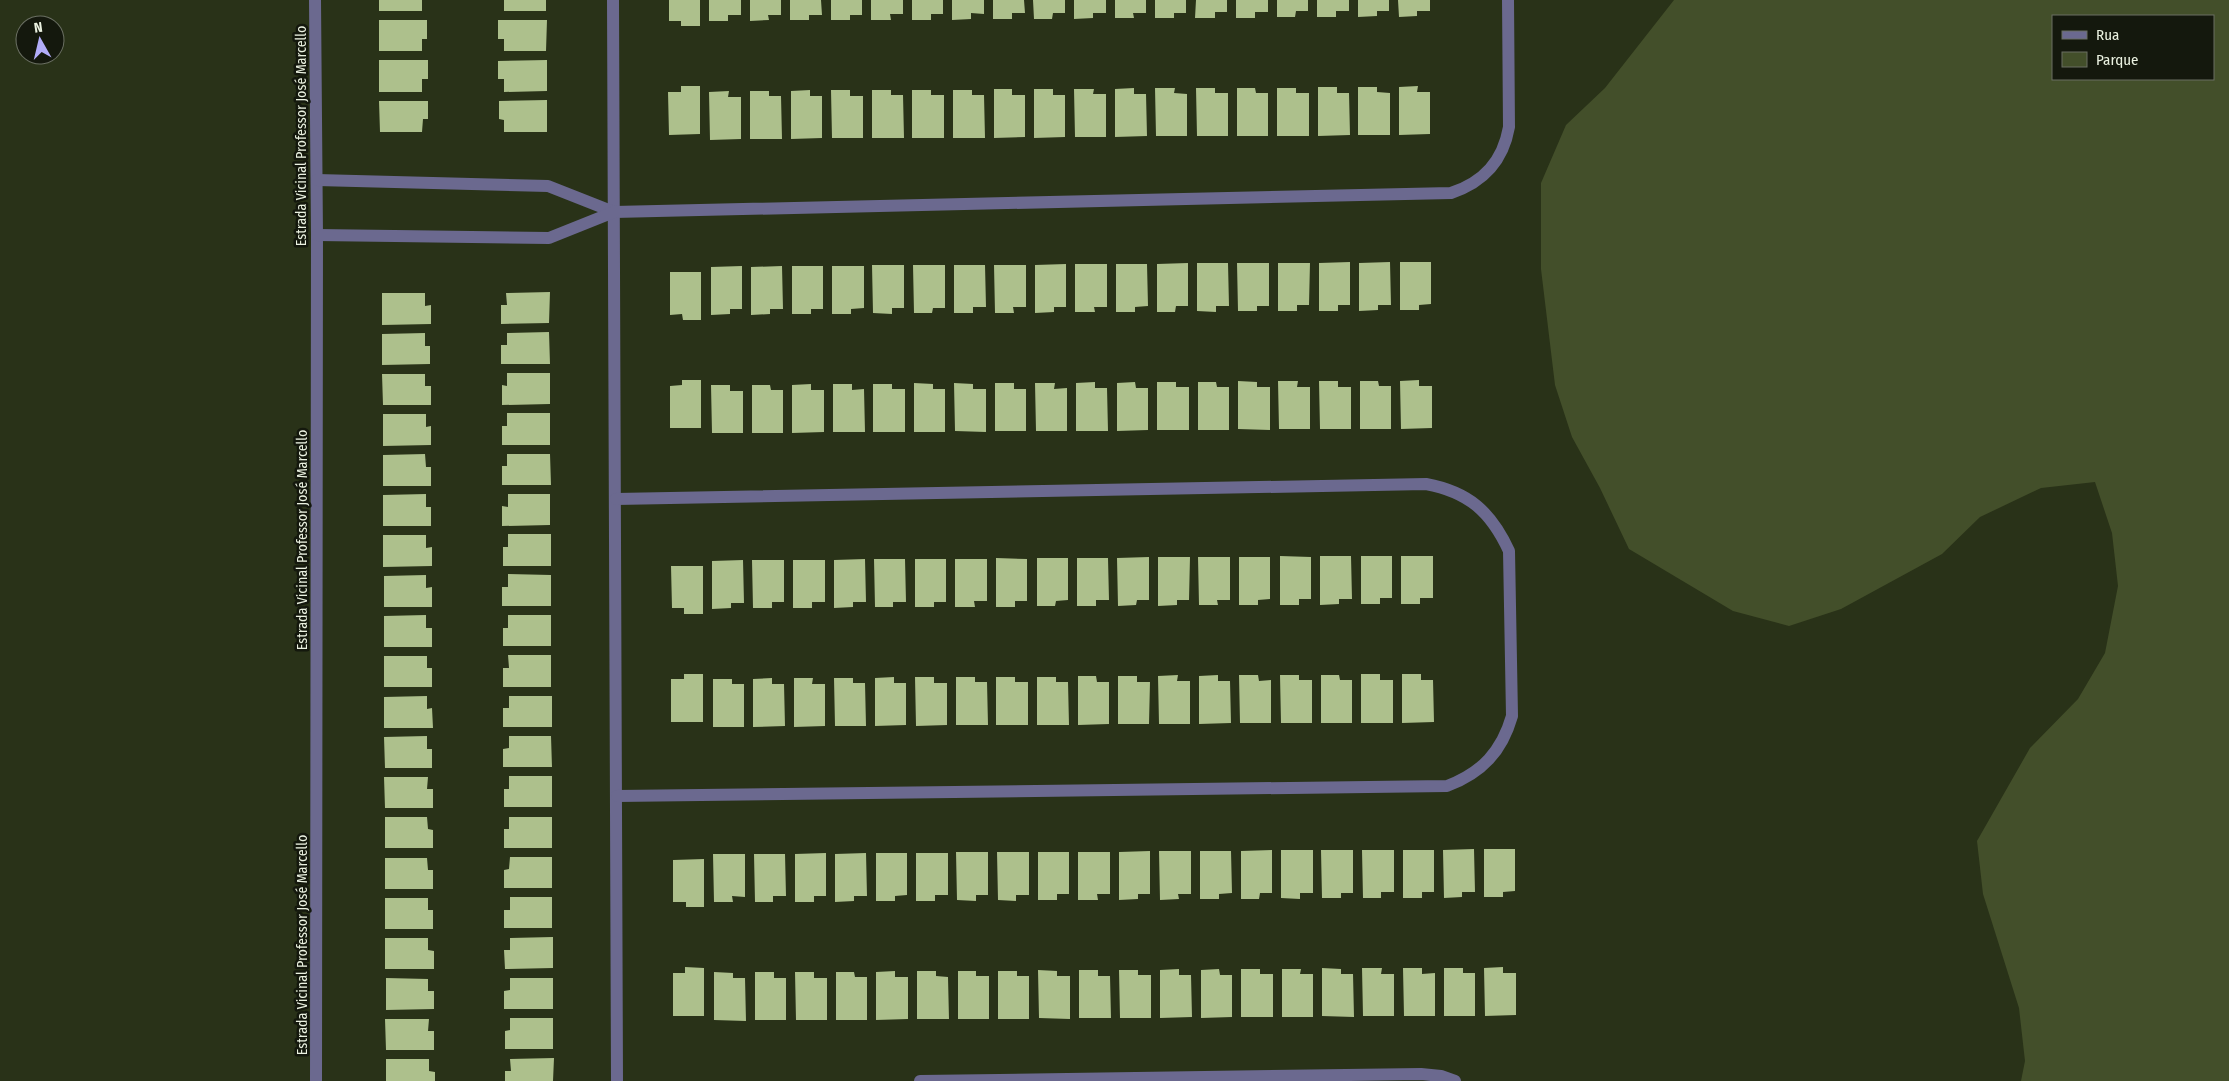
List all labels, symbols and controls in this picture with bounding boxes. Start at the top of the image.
north arrow [15,15,65,65]
legend [2052,15,2214,80]
text: N [33,19,44,37]
street label: Estrada Vicinal Professor José Marcello [293,26,310,246]
text: Rua [2096,26,2119,44]
text: Parque [2096,51,2139,69]
street label: Estrada Vicinal Professor José Marcello [294,430,311,650]
street label: Estrada Vicinal Professor José Marcello [294,835,311,1055]

